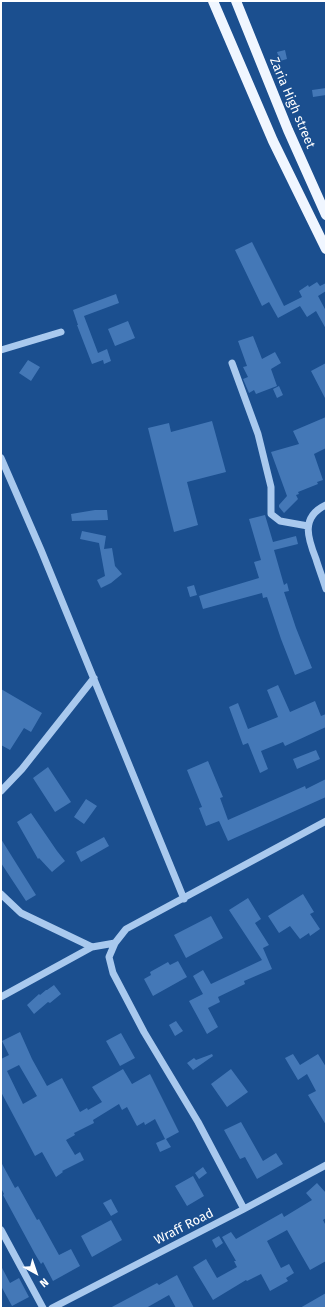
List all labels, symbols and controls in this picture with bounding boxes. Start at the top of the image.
street label: Zaria High street [266,55,318,151]
street label: Wraff Road [152,1205,216,1249]
north arrow [16,1253,56,1293]
text: N [37,1275,51,1290]

